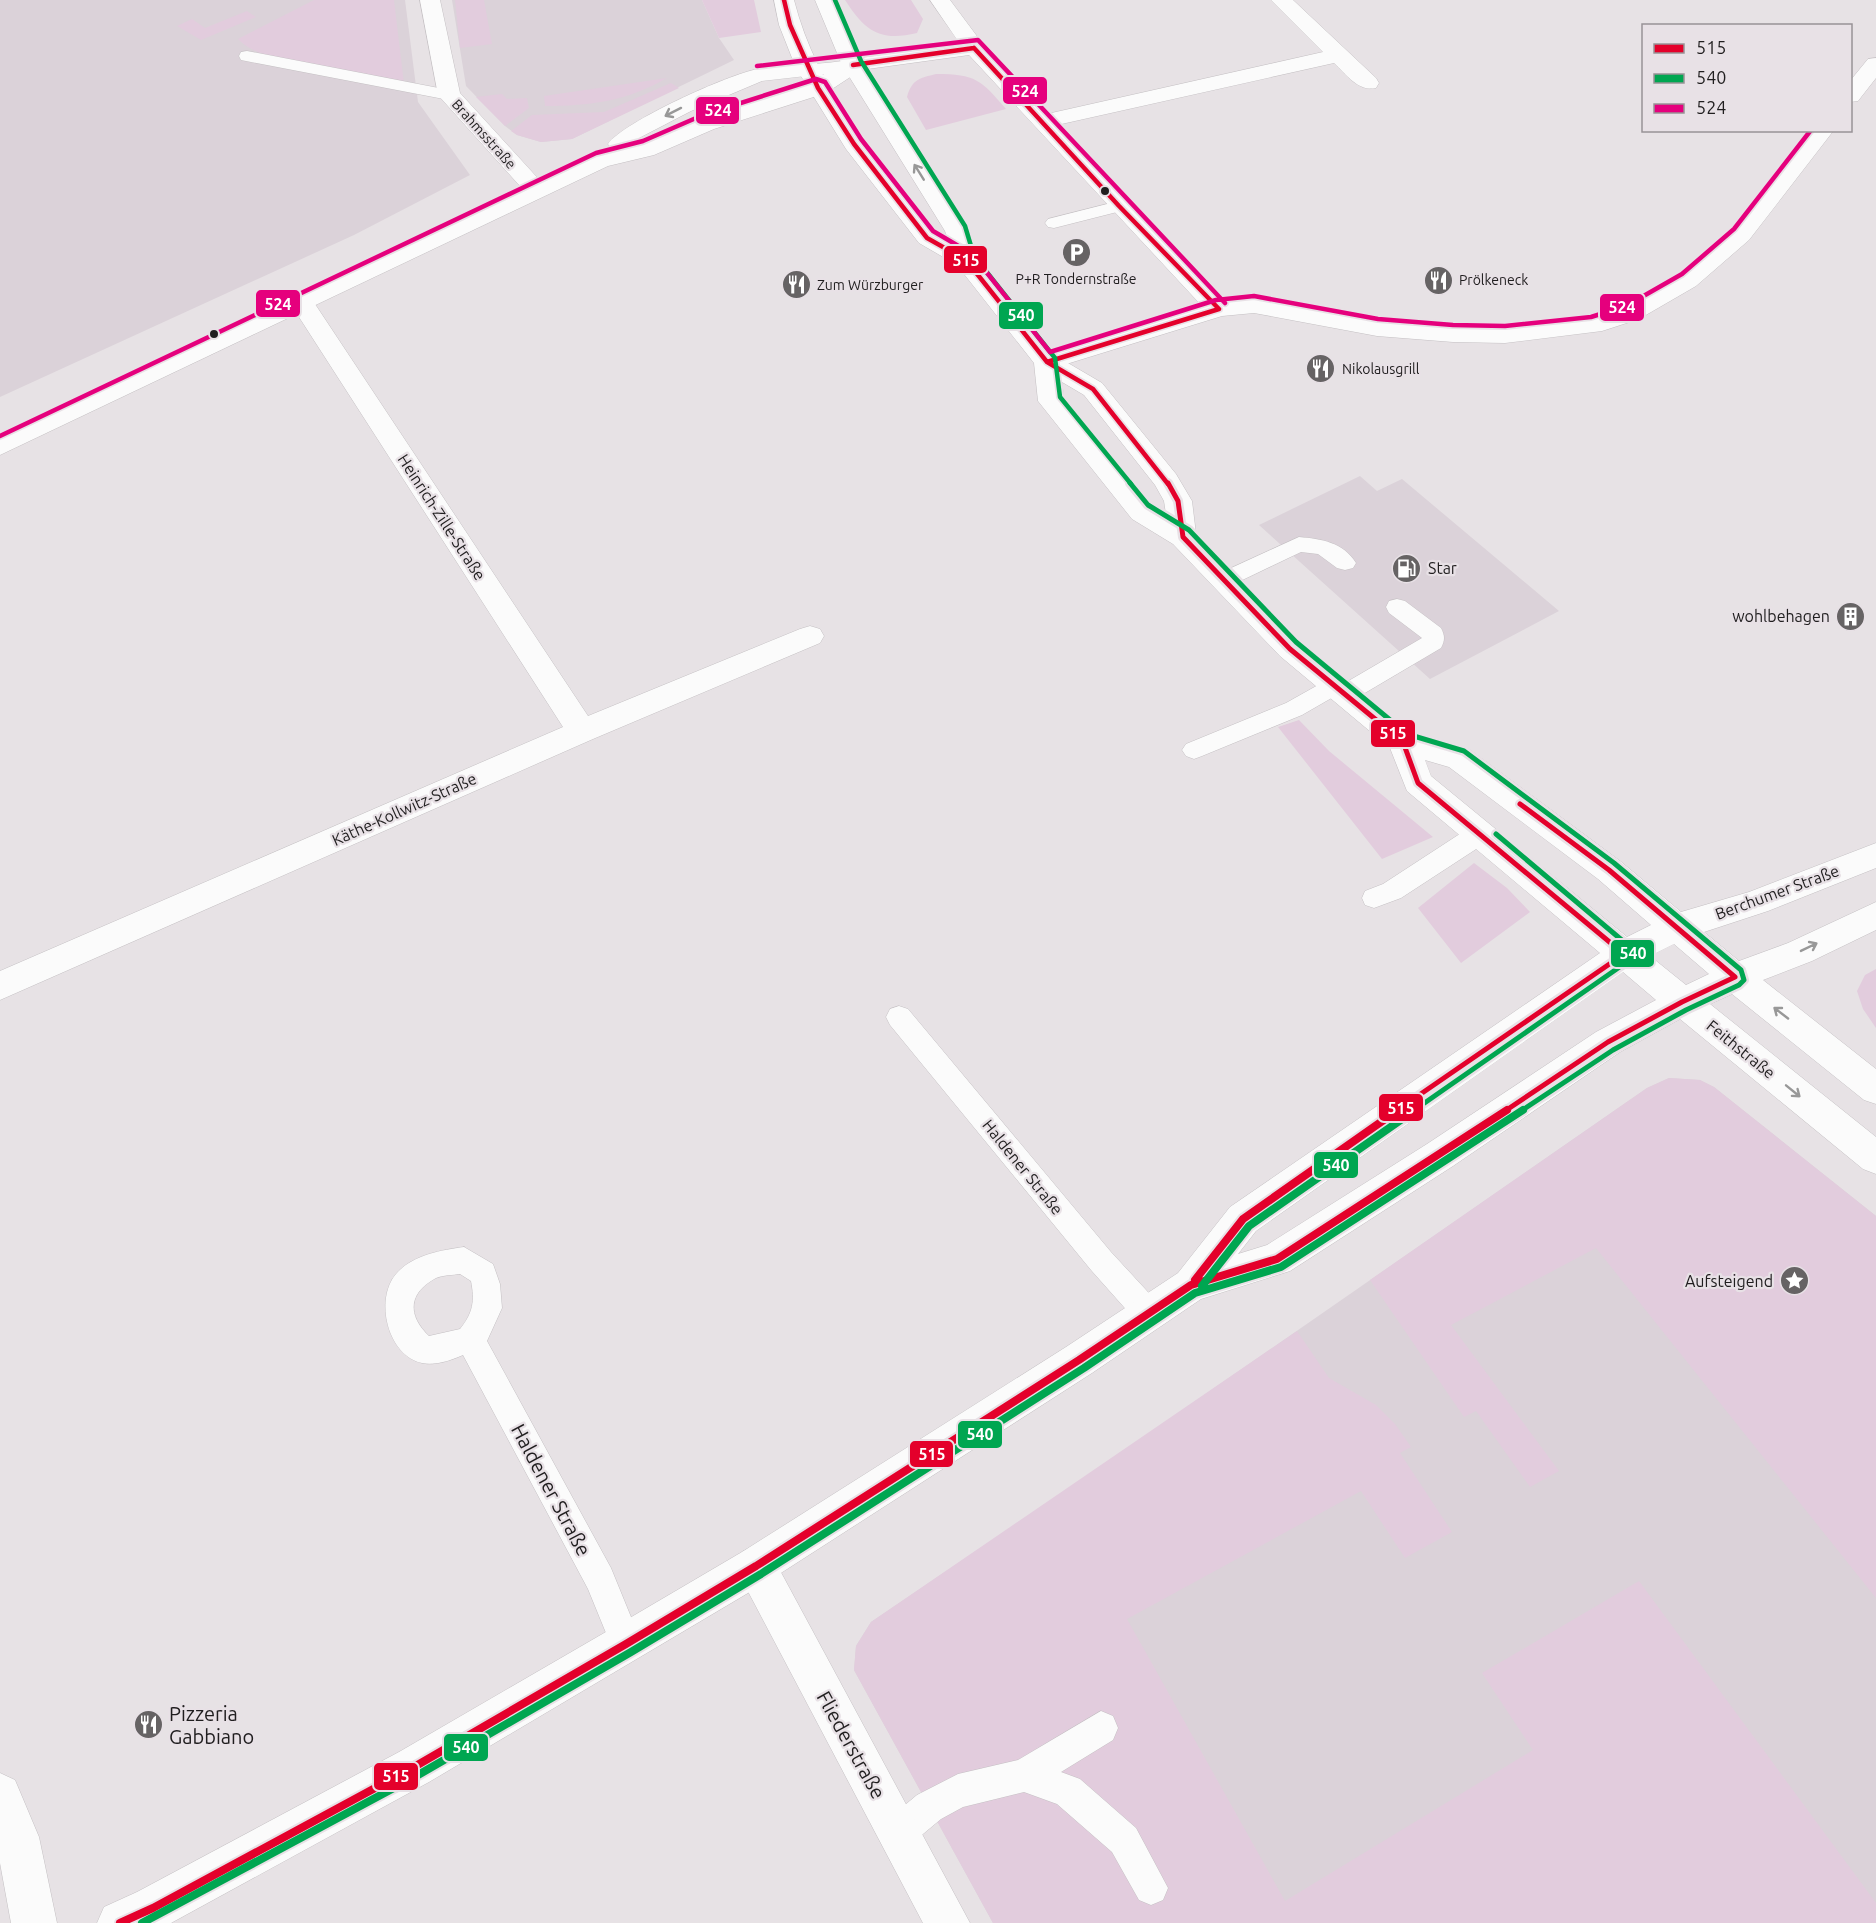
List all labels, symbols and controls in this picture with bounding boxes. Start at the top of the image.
legend [1642,24,1852,132]
text: 515 [1696,37,1726,57]
text: 540 [1696,67,1726,87]
line badge: 524 [1002,76,1048,105]
text: 524 [1011,82,1039,100]
street label: Brahmsstraße [449,96,519,172]
line badge: 524 [695,96,740,125]
text: 524 [1696,97,1726,117]
text: 524 [704,101,732,119]
one-way arrow [665,106,682,118]
one-way arrow [913,164,925,181]
unlabelled marker [1099,185,1111,197]
parking icon: P+R Tondernstraße [1060,236,1092,268]
line badge: 515 [943,245,988,274]
text: 515 [952,251,980,269]
restaurant icon: Prölkeneck [1422,264,1454,296]
restaurant icon: Zum Würzburger [780,269,812,301]
place label: P+R Tondernstraße [1016,271,1136,287]
place label: Prölkeneck [1459,272,1528,288]
place label: Zum Würzburger [817,277,924,293]
line badge: 524 [255,289,301,318]
line badge: 524 [1599,293,1645,322]
text: 524 [264,295,292,313]
text: 524 [1608,298,1636,316]
line badge: 540 [998,301,1044,330]
text: 540 [1007,306,1035,324]
unlabelled marker [208,328,220,340]
restaurant icon: Nikolausgrill [1305,353,1337,385]
place label: Nikolausgrill [1342,361,1420,377]
street label: Heinrich-Zille-Straße [395,451,489,583]
fuel station icon: Star [1391,552,1423,584]
place label: Star [1428,559,1457,577]
building icon: wohlbehagen [1835,600,1867,632]
place label: wohlbehagen [1732,607,1830,625]
line badge: 515 [1370,719,1416,748]
text: 515 [1379,724,1407,742]
street label: Käthe-Kollwitz-Straße [329,769,479,849]
street label: Berchumer Straße [1713,861,1841,923]
line badge: 540 [1610,939,1655,968]
one-way arrow [1800,941,1818,953]
text: 540 [1619,944,1647,962]
one-way arrow [1774,1007,1790,1020]
street label: Feithstraße [1703,1016,1779,1082]
one-way arrow [1785,1085,1801,1098]
line badge: 515 [1378,1093,1424,1122]
text: 515 [1387,1099,1415,1117]
street label: Haldener Straße [979,1116,1067,1218]
line badge: 540 [1313,1151,1359,1179]
text: 540 [1322,1156,1350,1174]
place icon: Aufsteigend [1778,1265,1810,1297]
place label: Aufsteigend [1685,1272,1773,1290]
street label: Haldener Straße [507,1420,596,1560]
line badge: 540 [957,1420,1003,1449]
text: 540 [966,1425,994,1443]
line badge: 515 [909,1440,954,1468]
text: 515 [918,1445,946,1463]
street label: Fliederstraße [812,1687,890,1803]
place label: Pizzeria Gabbiano [169,1702,254,1748]
restaurant icon: Pizzeria Gabbiano [132,1709,164,1741]
line badge: 540 [443,1733,489,1762]
text: 540 [452,1738,480,1756]
line badge: 515 [373,1762,419,1791]
text: 515 [382,1767,410,1785]

